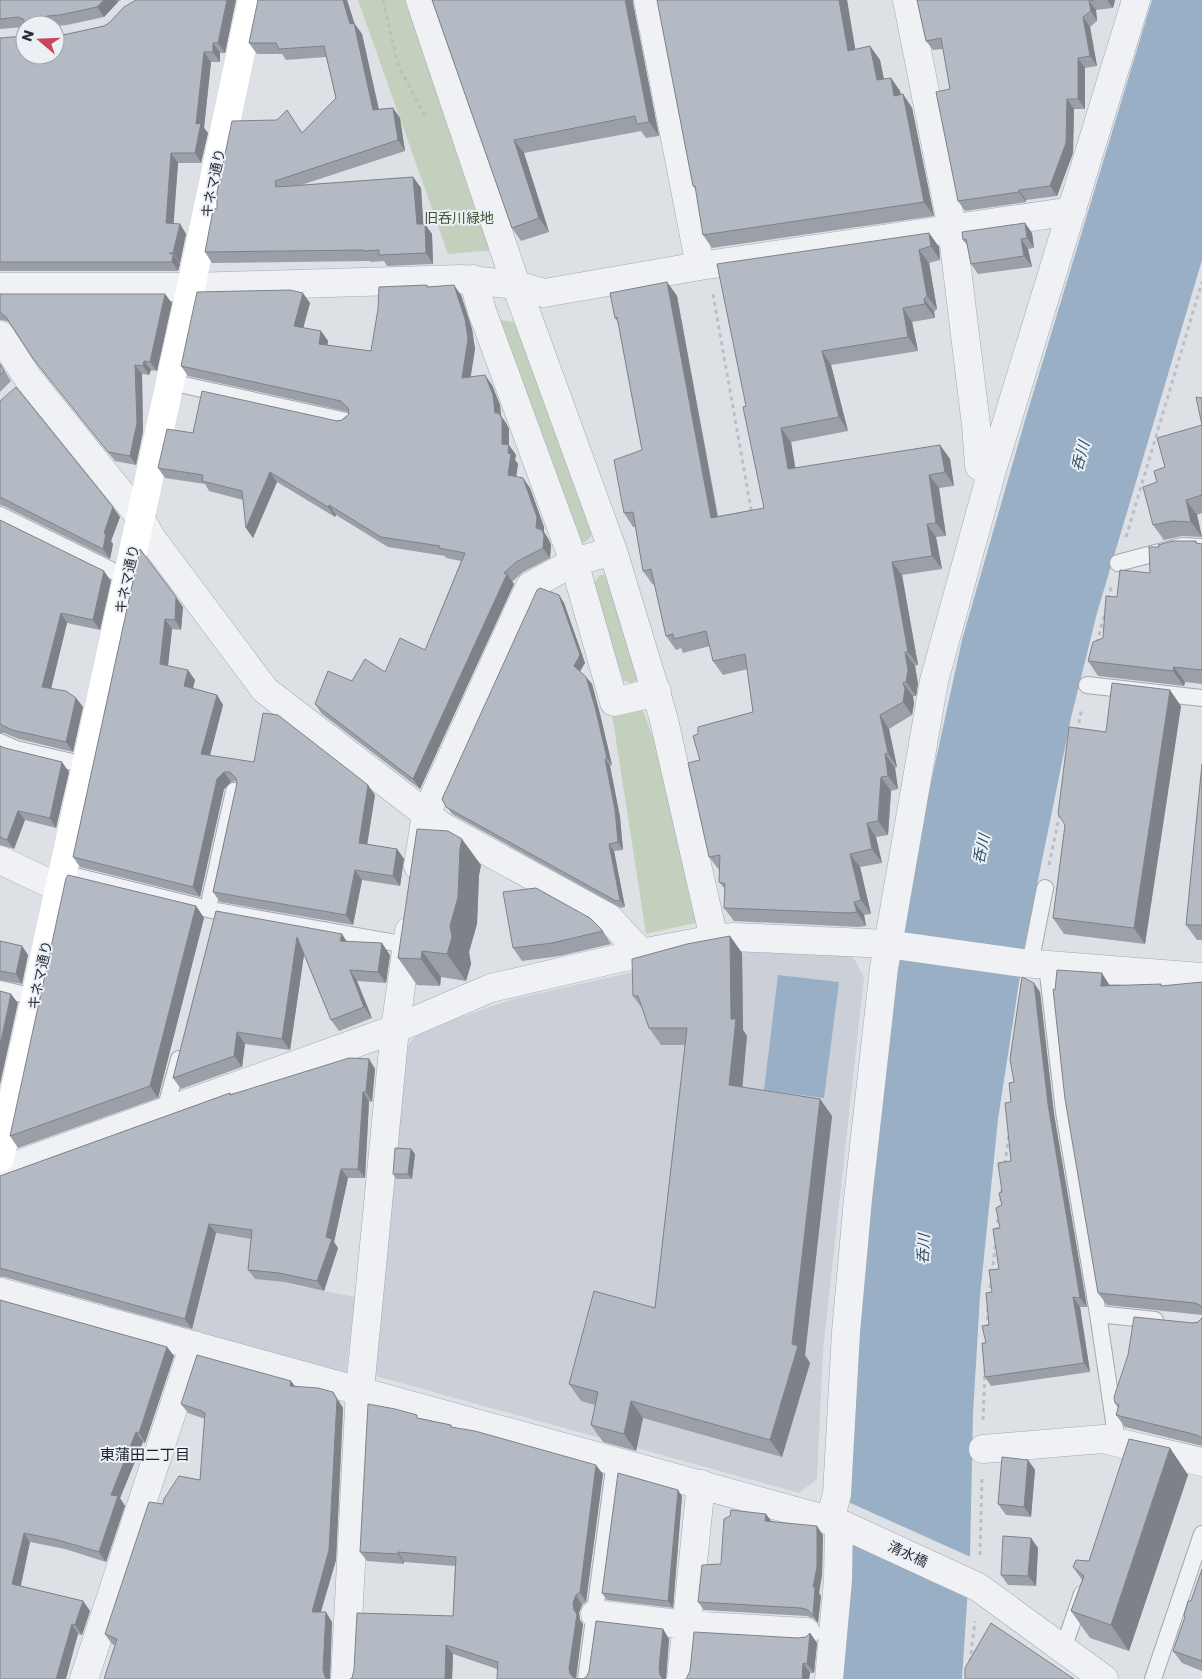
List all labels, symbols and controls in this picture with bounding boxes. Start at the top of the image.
north arrow [15,15,65,65]
text: N [17,28,39,44]
street label: キネマ通り [196,147,230,219]
park label: 旧呑川緑地 [424,208,494,228]
water label: 呑川 [1066,437,1095,473]
street label: キネマ通り [110,543,144,615]
water label: 呑川 [968,830,995,866]
street label: キネマ通り [23,939,57,1011]
water label: 呑川 [912,1231,934,1265]
district label: 東蒲田二丁目 [100,1444,190,1465]
street label: 清水橋 [885,1536,931,1572]

